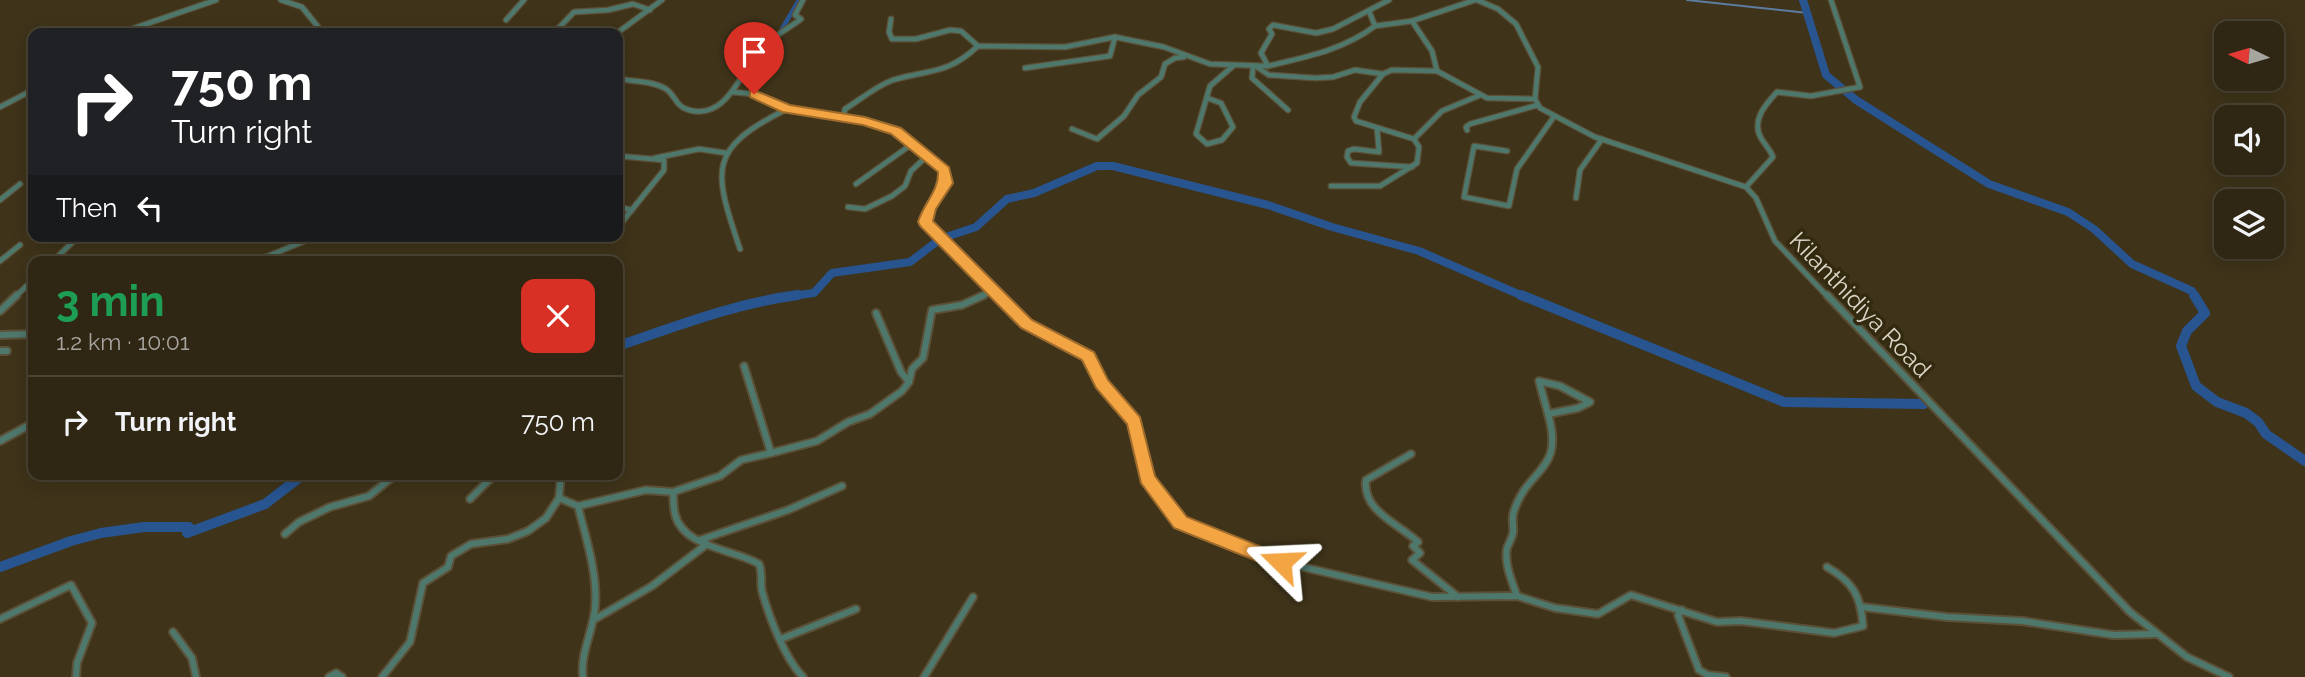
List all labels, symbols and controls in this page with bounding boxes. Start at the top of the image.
north arrow [2214,21,2284,91]
map controls [2214,21,2284,259]
pin [724,22,784,94]
icon: arrive [735,33,773,71]
text: 750 m [171,54,312,111]
icon: right [56,56,147,147]
button: sound [2214,105,2284,175]
text: Turn right [171,113,312,150]
icon: left [131,189,169,227]
button: layers [2214,189,2284,259]
text: Then [56,193,117,223]
street label: Kilanthidiya Road [1784,226,1937,383]
text: 3 min [56,277,165,326]
button: close [521,279,595,353]
text: 1.2 km · 10:01 [56,328,190,355]
icon: right [56,403,94,441]
text: Turn right [115,407,236,437]
text: 750 m [521,407,595,437]
position arrow [1244,525,1318,599]

